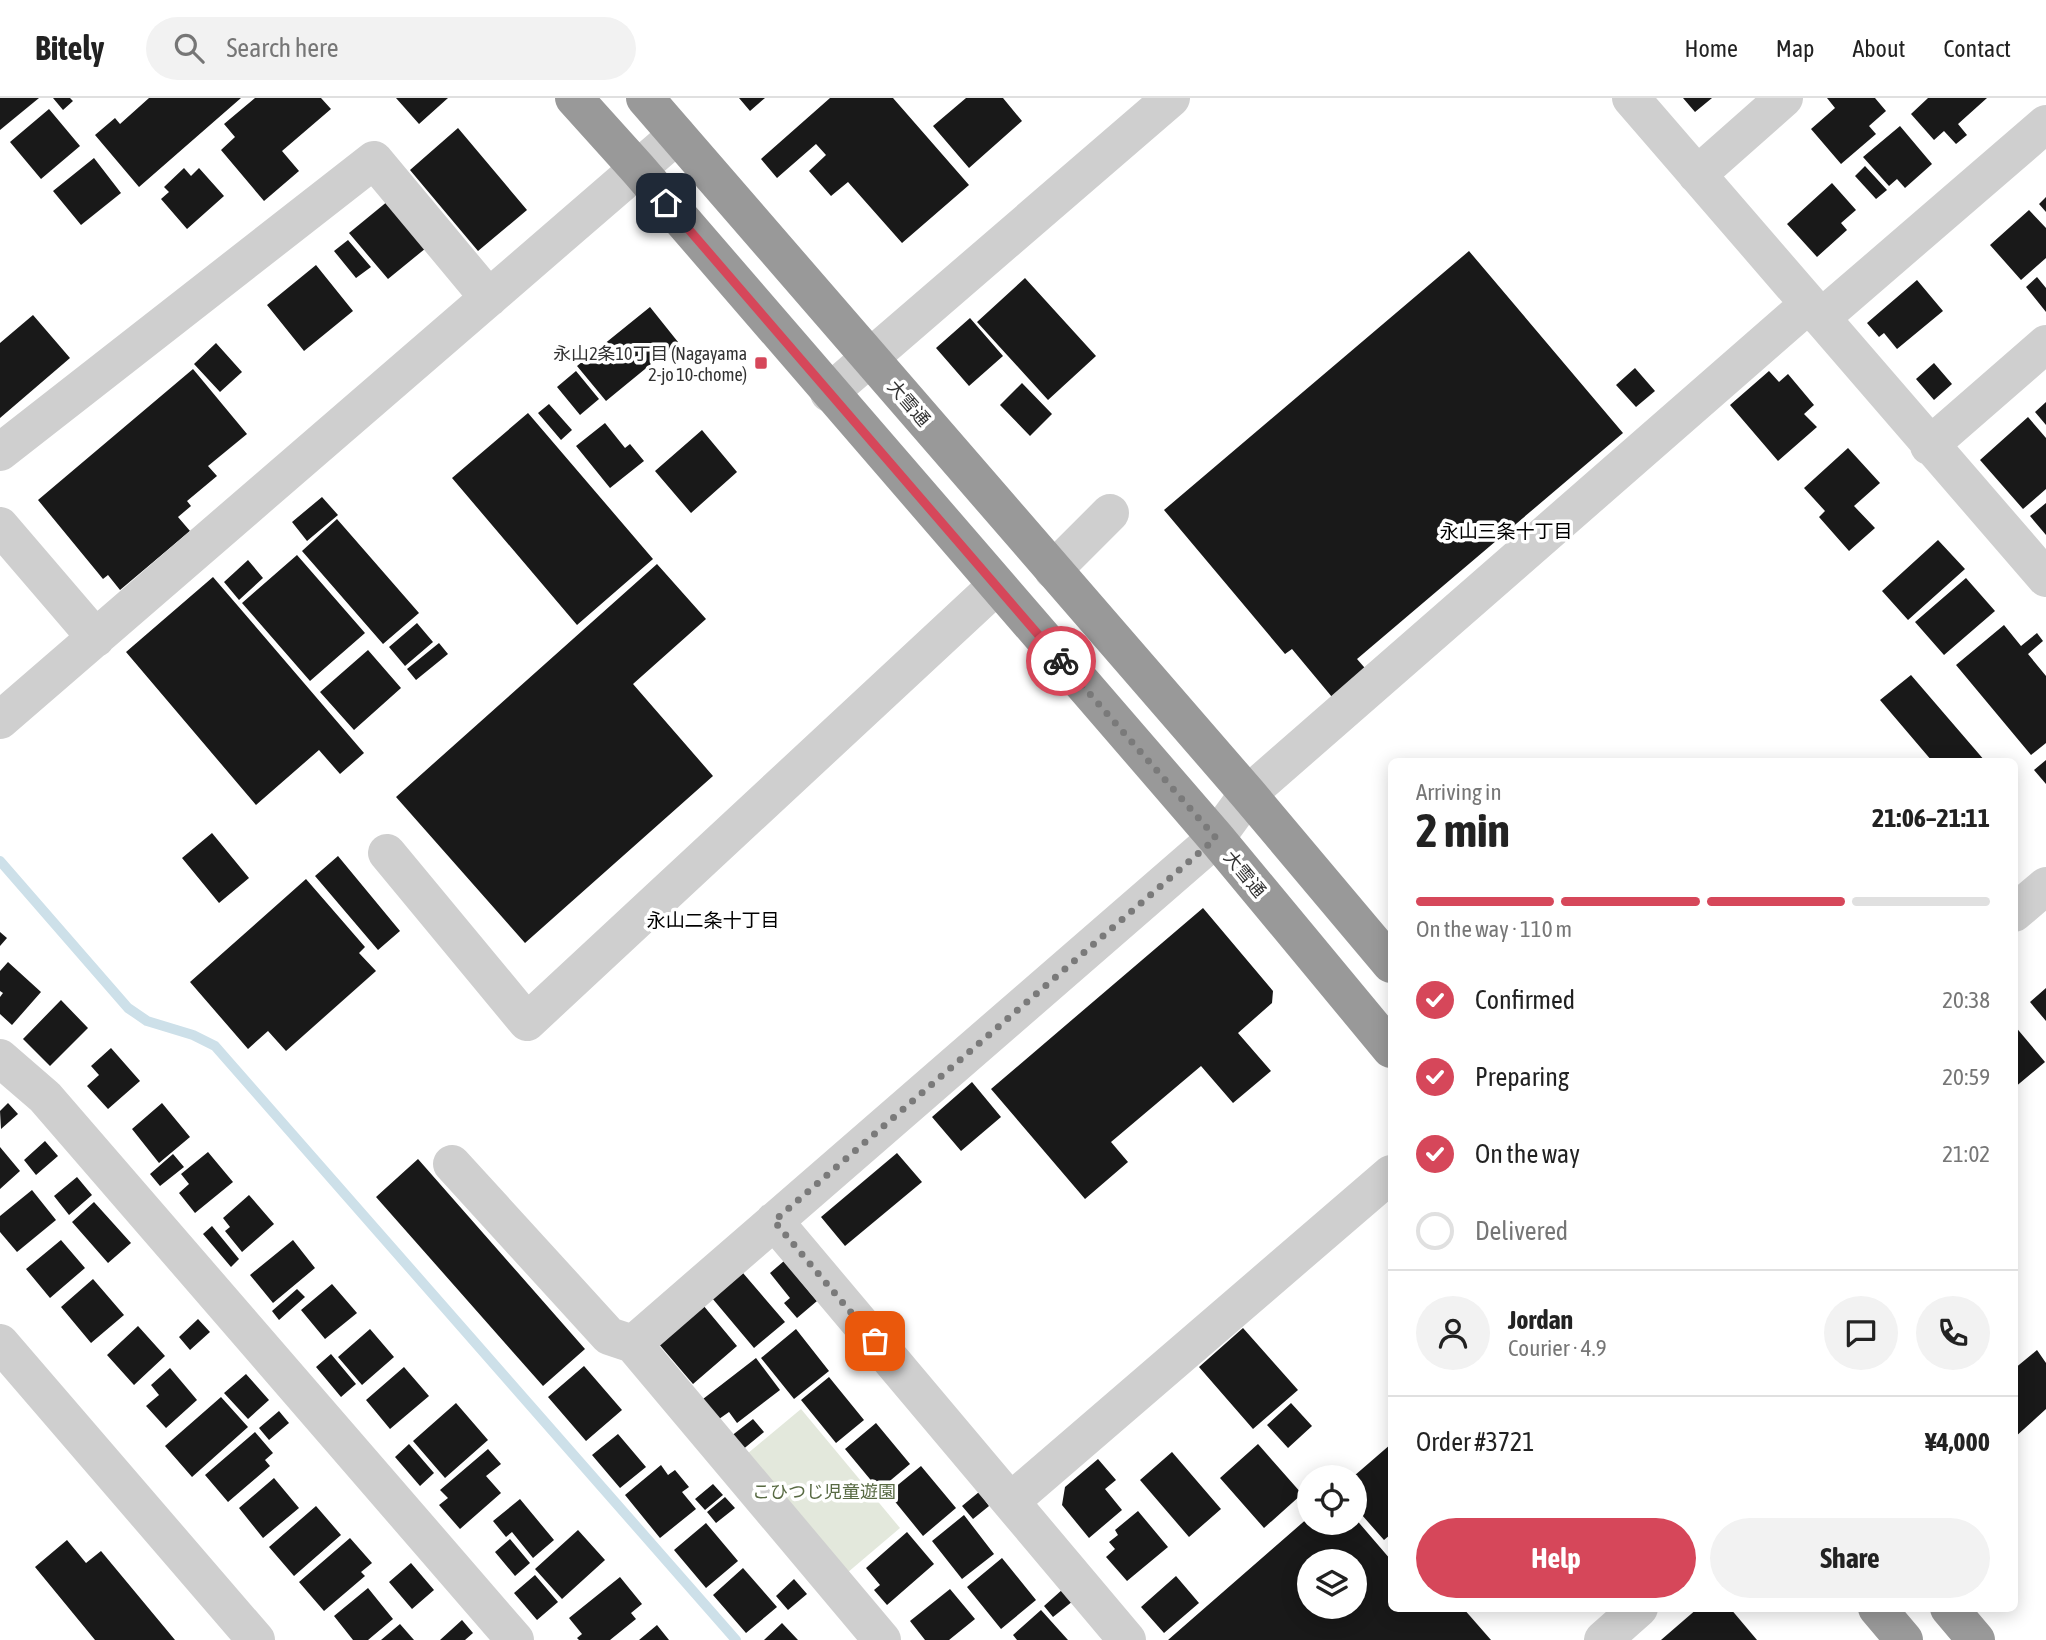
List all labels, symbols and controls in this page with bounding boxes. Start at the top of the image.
search box [146,17,636,80]
text: Bitely [35,29,104,67]
icon: search [170,29,208,67]
text: Search here [226,33,339,63]
text: Home [1684,35,1738,62]
text: Map [1776,35,1814,62]
text: About [1852,35,1905,62]
text: Contact [1943,35,2011,62]
pin [636,173,696,233]
icon: home [647,184,685,222]
place label: 永山2条10丁目 (Nagayama 2-jo 10-chome) [553,343,747,385]
marker: 永山2条10丁目 (Nagayama 2-jo 10-chome) [753,355,769,371]
street label: 大雪通 [883,376,935,430]
district label: 永山三条十丁目 [1439,520,1573,542]
courier [1026,626,1096,696]
icon: bike [1042,642,1080,680]
text: Arriving in [1416,779,1502,805]
text: 21:06–21:11 [1872,803,1990,833]
text: 2 min [1416,804,1510,857]
street label: 大雪通 [1220,847,1270,901]
district label: 永山二条十丁目 [646,909,780,931]
text: On the way · 110 m [1416,916,1572,942]
icon: check [1416,981,1454,1019]
text: Confirmed [1475,985,1575,1015]
text: 20:38 [1942,987,1990,1013]
icon: check [1416,1058,1454,1096]
text: Preparing [1475,1062,1569,1092]
text: 20:59 [1942,1064,1990,1090]
icon: check [1416,1135,1454,1173]
text: On the way [1475,1139,1580,1169]
text: 21:02 [1942,1141,1990,1167]
text: Delivered [1475,1216,1568,1246]
button: person [1416,1296,1490,1370]
button: chat [1824,1296,1898,1370]
button: phone [1916,1296,1990,1370]
text: Jordan [1508,1305,1573,1335]
pin [845,1311,905,1371]
icon: bag [856,1322,894,1360]
text: Courier · 4.9 [1508,1335,1607,1361]
text: Order #3721 [1416,1427,1535,1457]
text: ¥4,000 [1925,1427,1990,1457]
map controls [1297,1465,1367,1619]
button: locate [1297,1465,1367,1535]
park label: こひつじ児童遊園 [752,1481,896,1502]
button: Help [1416,1518,1696,1598]
button: Share [1710,1518,1990,1598]
button: layers [1297,1549,1367,1619]

